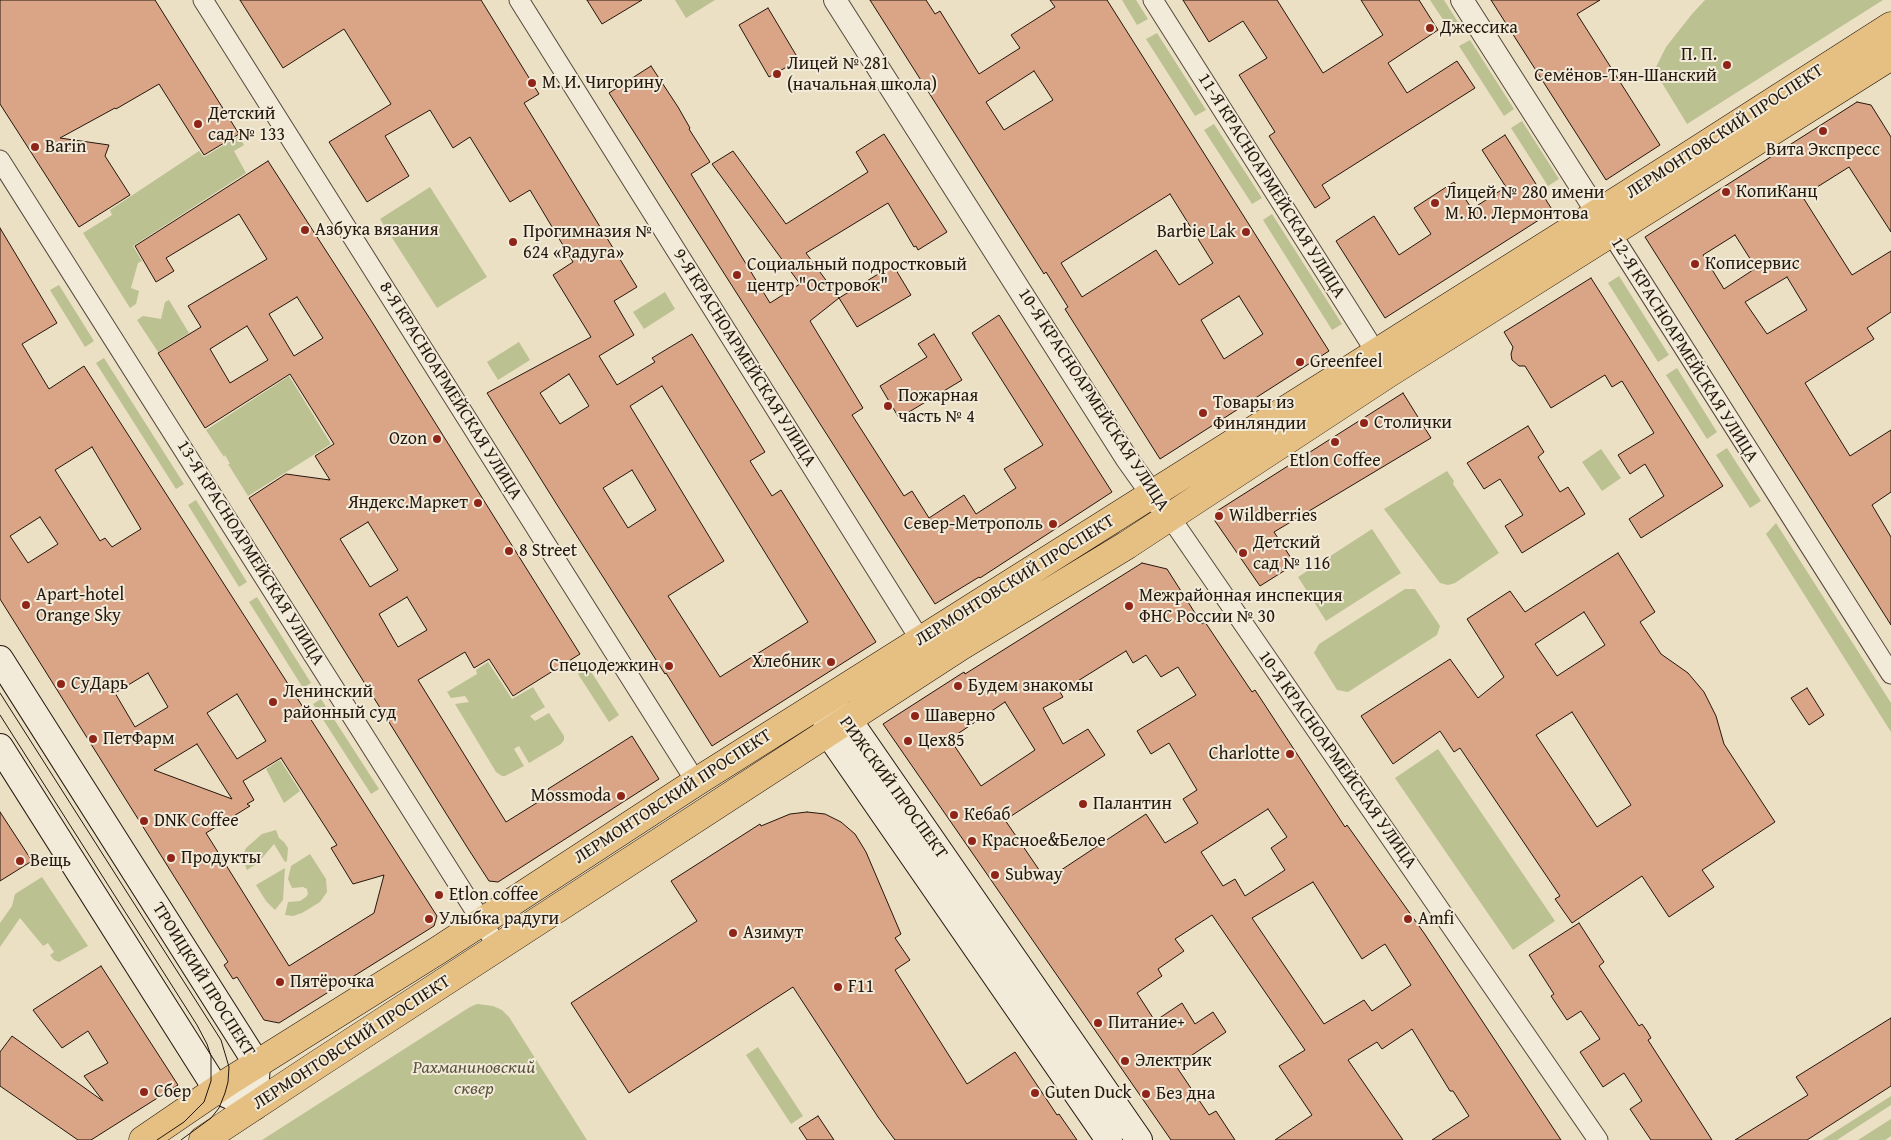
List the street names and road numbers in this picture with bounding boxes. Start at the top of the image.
street label: ЛЕРМОНТОВСКИЙ ПРОСПЕКТ [1622,60,1828,204]
street label: 11-Я КРАСНОАРМЕЙСКАЯ УЛИЦА [1193,69,1349,303]
street label: 12-Я КРАСНОАРМЕЙСКАЯ УЛИЦА [1606,233,1762,467]
street label: 9-Я КРАСНОАРМЕЙСКАЯ УЛИЦА [668,245,820,471]
street label: 8-Я КРАСНОАРМЕЙСКАЯ УЛИЦА [374,278,526,504]
street label: 10-Я КРАСНОАРМЕЙСКАЯ УЛИЦА [1013,284,1173,516]
street label: 13-Я КРАСНОАРМЕЙСКАЯ УЛИЦА [172,436,328,670]
street label: ЛЕРМОНТОВСКИЙ ПРОСПЕКТ [911,511,1119,651]
street label: 10-Я КРАСНОАРМЕЙСКАЯ УЛИЦА [1253,647,1421,873]
street label: РИЖСКИЙ ПРОСПЕКТ [834,713,952,863]
street label: ЛЕРМОНТОВСКИЙ ПРОСПЕКТ [570,725,776,869]
street label: ТРОИЦКИЙ ПРОСПЕКТ [147,899,259,1061]
street label: ЛЕРМОНТОВСКИЙ ПРОСПЕКТ [249,971,455,1115]

